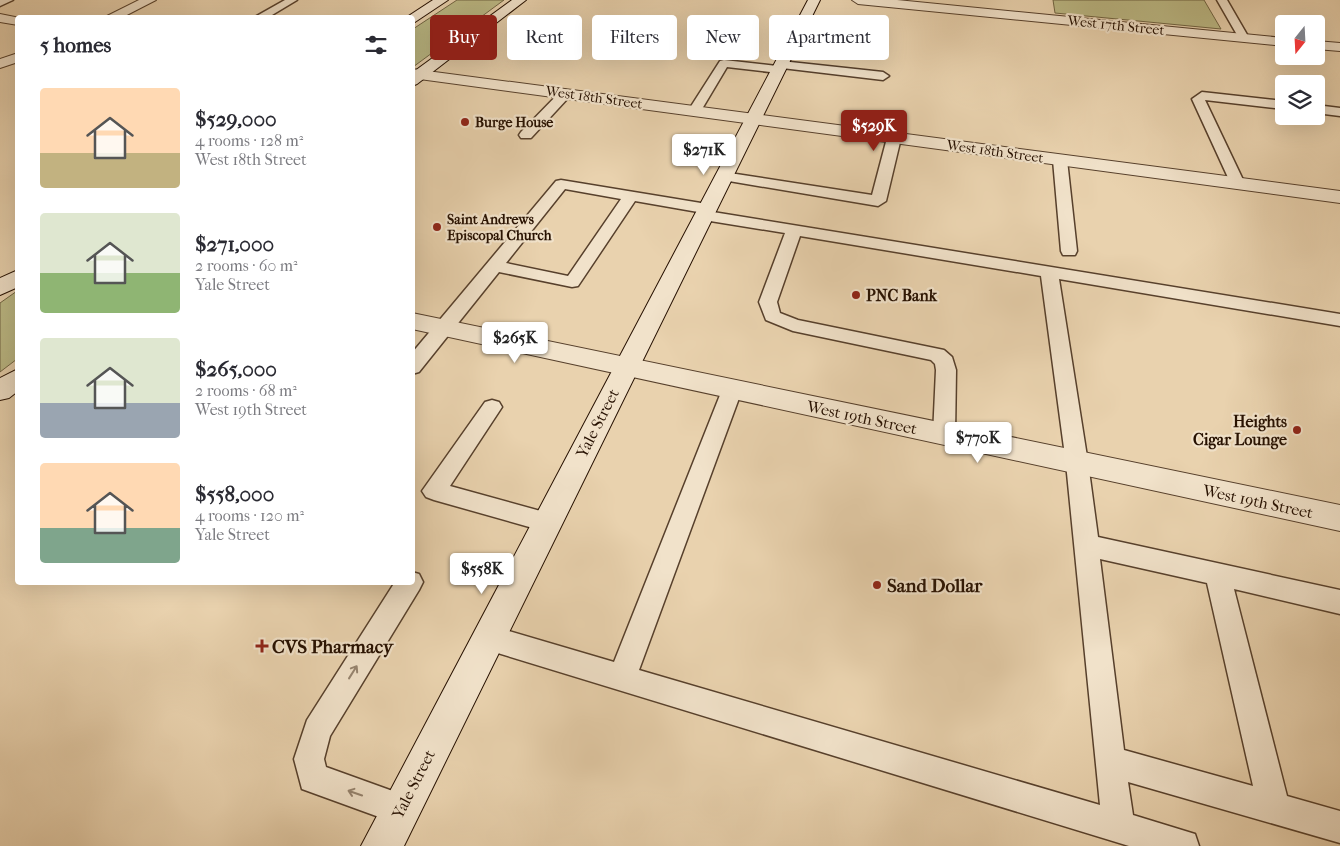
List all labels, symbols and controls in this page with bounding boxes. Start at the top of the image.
street label: West 17th Street [1066,12,1165,39]
chip: Buy [430,15,497,60]
chip: Rent [507,15,582,60]
chip: Filters [592,15,677,60]
chip: New [687,15,759,60]
chip: Apartment [769,15,889,60]
north arrow [1275,15,1325,65]
map controls [1275,15,1325,125]
icon: filters [362,31,390,59]
text: 5 homes [40,33,111,57]
button: layers [1275,75,1325,125]
street label: West 18th Street [543,82,644,113]
text: $529,000 [195,107,277,131]
icon: home [80,108,140,168]
pin: $529K [839,110,909,152]
place label: Burge House [475,114,553,131]
marker: Burge House [459,116,471,128]
text: $529K [852,116,896,135]
text: 4 rooms · 128 m² [195,131,303,150]
pin: $271K [669,134,739,176]
street label: West 18th Street [944,136,1045,167]
text: $271K [683,140,725,159]
text: West 18th Street [195,150,307,169]
place label: Saint Andrews Episcopal Church [447,211,553,244]
marker: Saint Andrews Episcopal Church [431,221,443,233]
text: $271,000 [195,232,274,256]
icon: home [80,233,140,293]
text: 2 rooms · 60 m² [195,256,298,275]
text: Yale Street [195,275,270,294]
place label: PNC Bank [866,286,938,305]
marker: PNC Bank [850,289,862,301]
pin: $265K [480,322,550,364]
text: $265K [493,328,537,347]
text: $265,000 [195,357,277,381]
icon: home [80,358,140,418]
text: 2 rooms · 68 m² [195,381,297,400]
street label: Yale Street [572,385,623,462]
street label: West 19th Street [804,396,919,438]
text: West 19th Street [195,400,307,419]
place label: Heights Cigar Lounge [1193,412,1287,450]
pin: $770K [943,422,1013,464]
marker: Heights Cigar Lounge [1291,424,1303,436]
text: $770K [956,428,1000,447]
street label: West 19th Street [1200,480,1315,522]
text: $558,000 [195,482,274,506]
icon: home [80,483,140,543]
text: 4 rooms · 120 m² [195,506,304,525]
text: Yale Street [195,525,270,544]
pin: $558K [447,552,517,595]
text: $558K [461,559,503,578]
place label: Sand Dollar [887,575,983,597]
marker: Sand Dollar [871,579,883,591]
place label: CVS Pharmacy [272,636,394,658]
marker: CVS Pharmacy [256,640,268,652]
one-way arrow [349,665,359,679]
street label: Yale Street [388,746,439,823]
one-way arrow [347,788,363,797]

